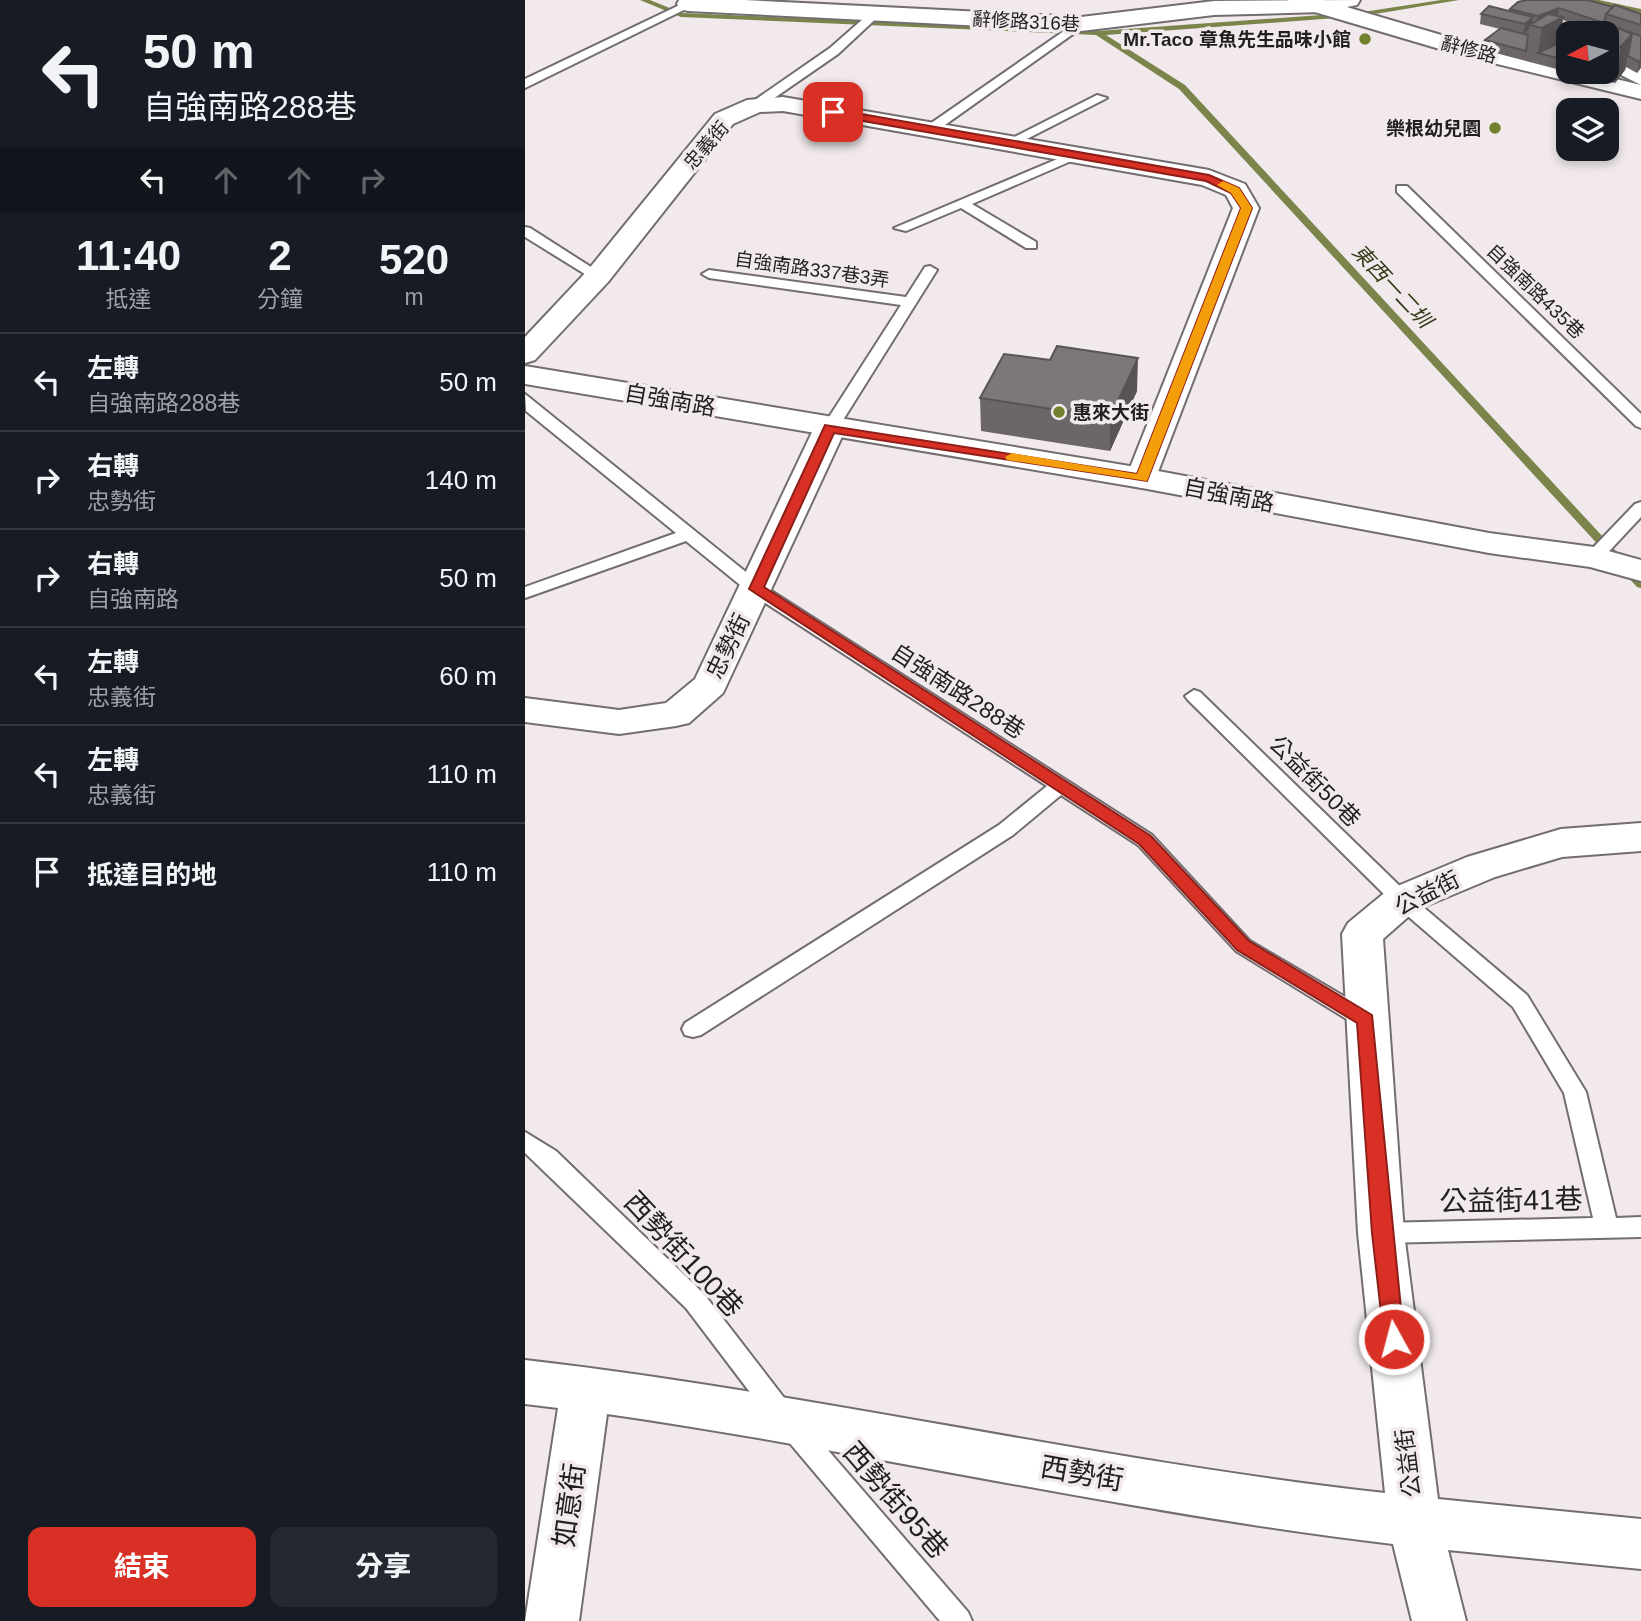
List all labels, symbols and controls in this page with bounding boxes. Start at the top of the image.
street label: 辭修路316巷 [972,8,1080,35]
north arrow [1556,21,1619,84]
map controls [1556,21,1619,161]
text: 50 m [143,24,255,78]
icon: left [28,28,119,119]
place label: Mr.Taco 章魚先生品味小館 [1123,29,1351,50]
marker: Mr.Taco 章魚先生品味小館 [1357,31,1373,47]
street label: 辭修路 [1439,32,1499,67]
pin [803,82,863,142]
text: 自強南路288巷 [143,89,356,125]
icon: arrive [814,93,852,131]
button: layers [1556,98,1619,161]
street label: 忠義街 [680,117,733,174]
place label: 樂根幼兒園 [1386,118,1481,139]
marker: 樂根幼兒園 [1487,120,1503,136]
icon: left [134,161,172,199]
icon: ahead [207,161,245,199]
icon: ahead [280,161,318,199]
icon: right [353,161,391,199]
text: 11:40 [76,232,181,279]
text: 2 [268,232,292,279]
text: 520 [379,236,449,283]
water label: 東西一二圳 [1348,239,1439,334]
street label: 自強南路435巷 [1483,240,1589,343]
street label: 自強南路337巷3弄 [733,248,891,291]
text: m [404,284,424,310]
text: 抵達 [106,286,152,312]
text: 分鐘 [257,286,303,312]
text: 左轉 [87,353,139,383]
icon: left [28,363,66,401]
text: 50 m [439,367,497,397]
street label: 自強南路 [622,379,718,421]
text: 自強南路288巷 [87,390,240,416]
place label: 惠來大街 [1073,402,1149,423]
marker: 惠來大街 [1051,404,1067,420]
text: 右轉 [87,451,139,481]
icon: right [28,461,66,499]
text: 140 m [425,465,497,495]
street label: 自強南路 [1181,473,1277,517]
text: 忠勢街 [87,488,156,514]
text: 右轉 [87,549,139,579]
icon: right [28,559,66,597]
text: 50 m [439,563,497,593]
text: 自強南路 [87,586,179,612]
street label: 忠勢街 [701,609,755,683]
street label: 自強南路288巷 [887,638,1029,744]
text: 左轉 [87,647,139,677]
icon: left [28,657,66,695]
text: 60 m [439,661,497,691]
text: 忠義街 [87,684,156,710]
street label: 公益街50巷 [1264,730,1366,832]
text: 左轉 [87,745,139,775]
icon: left [28,755,66,793]
text: 110 m [427,759,497,789]
text: 忠義街 [87,782,156,808]
icon: arrive [28,853,66,891]
text: 110 m [427,857,497,887]
text: 抵達目的地 [87,860,217,890]
street label: 公益街 [1390,866,1464,920]
street label: 公益街41巷 [1439,1184,1583,1217]
street label: 西勢街100巷 [618,1186,749,1323]
position arrow [1357,1302,1431,1376]
street label: 公益街 [1391,1427,1425,1499]
street label: 西勢街95巷 [837,1436,954,1565]
street label: 西勢街 [1038,1451,1126,1496]
street label: 如意街 [548,1461,591,1549]
button: 結束 [28,1527,256,1607]
button: 分享 [270,1527,497,1607]

